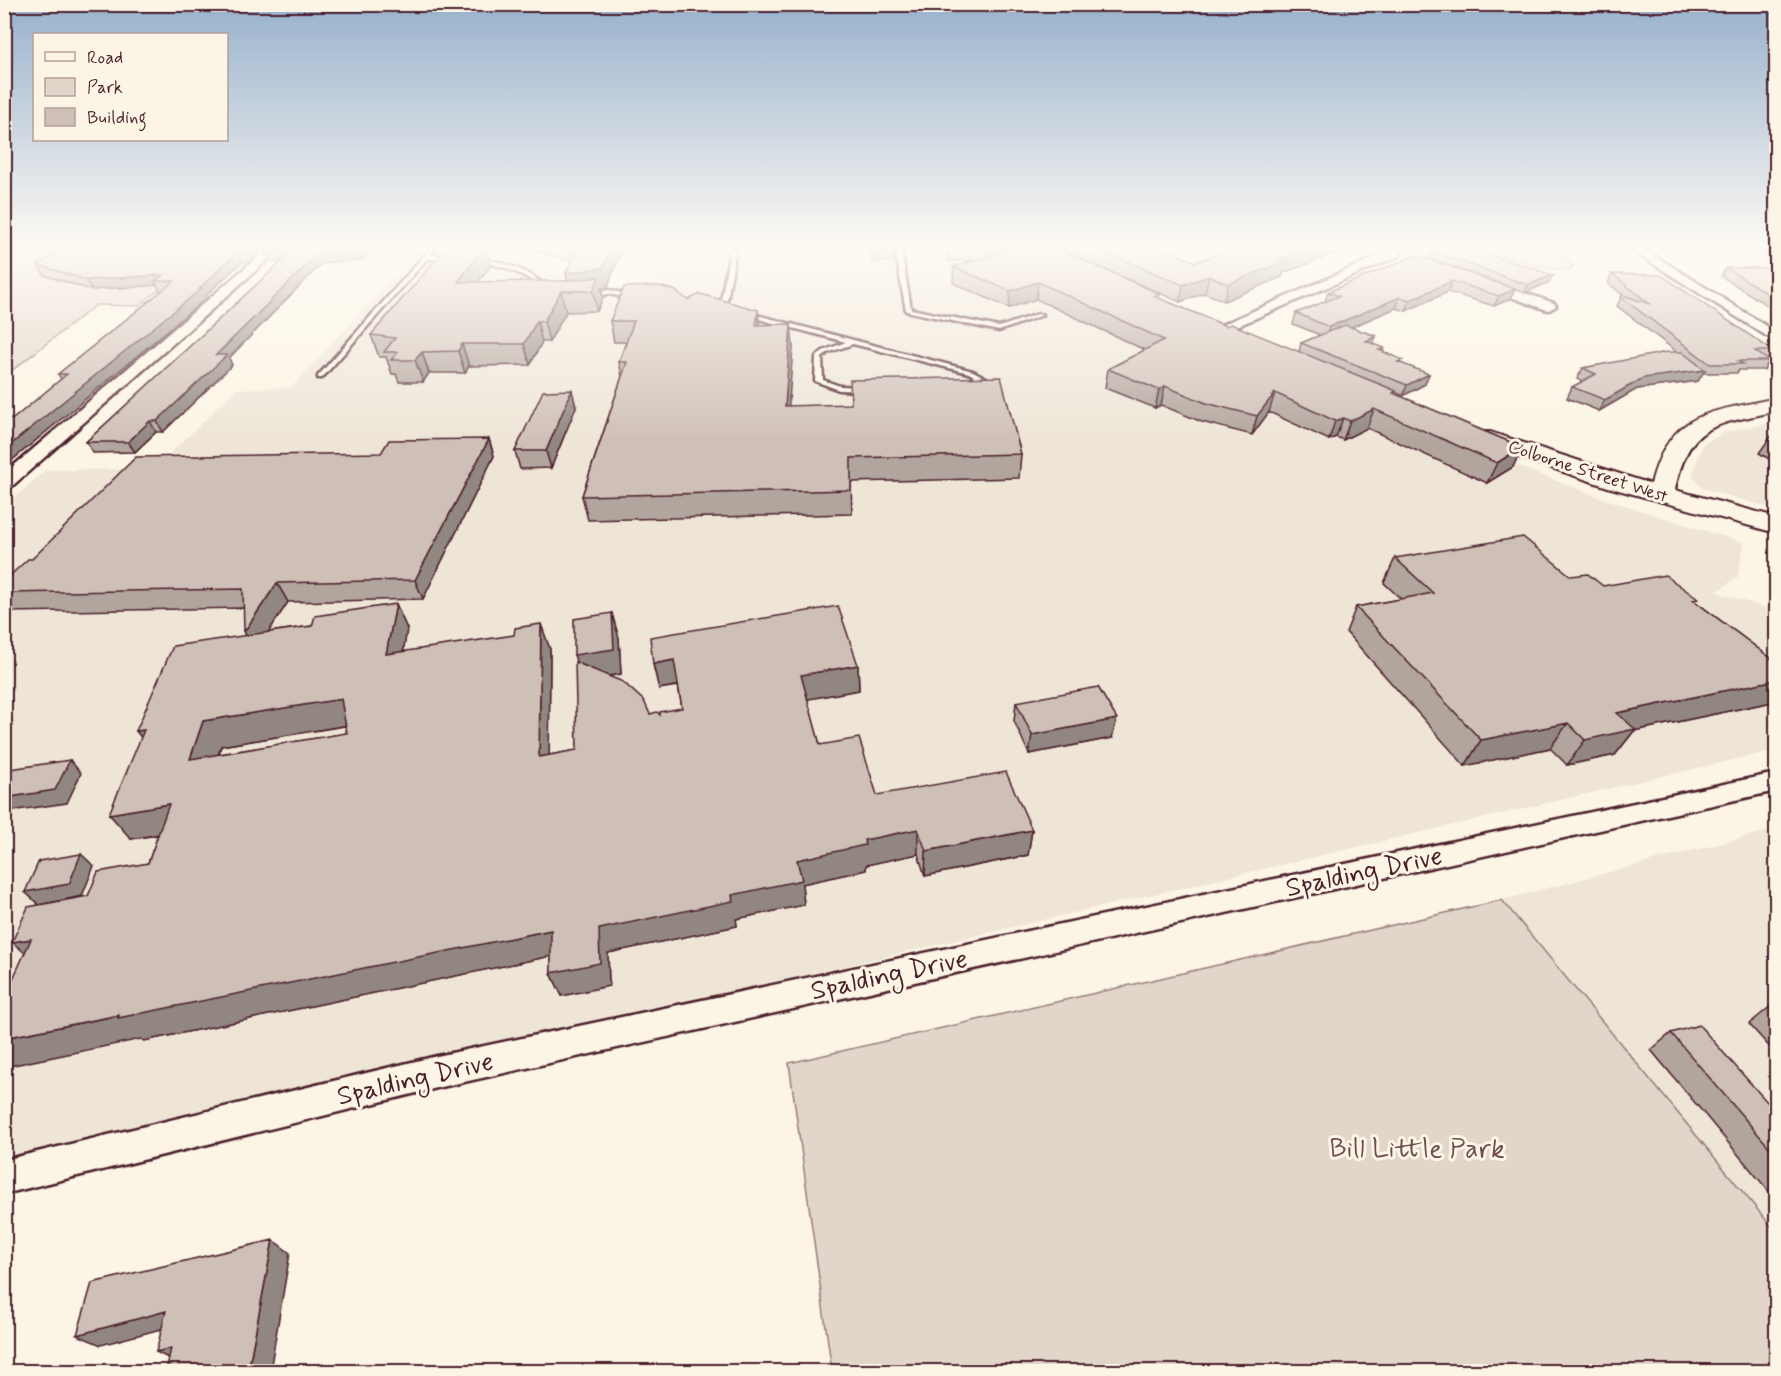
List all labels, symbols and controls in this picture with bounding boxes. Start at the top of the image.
legend [33,33,228,141]
text: Road [87,46,123,70]
text: Park [87,76,123,100]
text: Building [87,106,147,132]
street label: Colborne Street West [1505,435,1671,509]
street label: Spalding Drive [1283,839,1446,908]
street label: Spalding Drive [808,942,971,1011]
street label: Spalding Drive [334,1044,498,1116]
park label: Bill Little Park [1329,1132,1505,1167]

